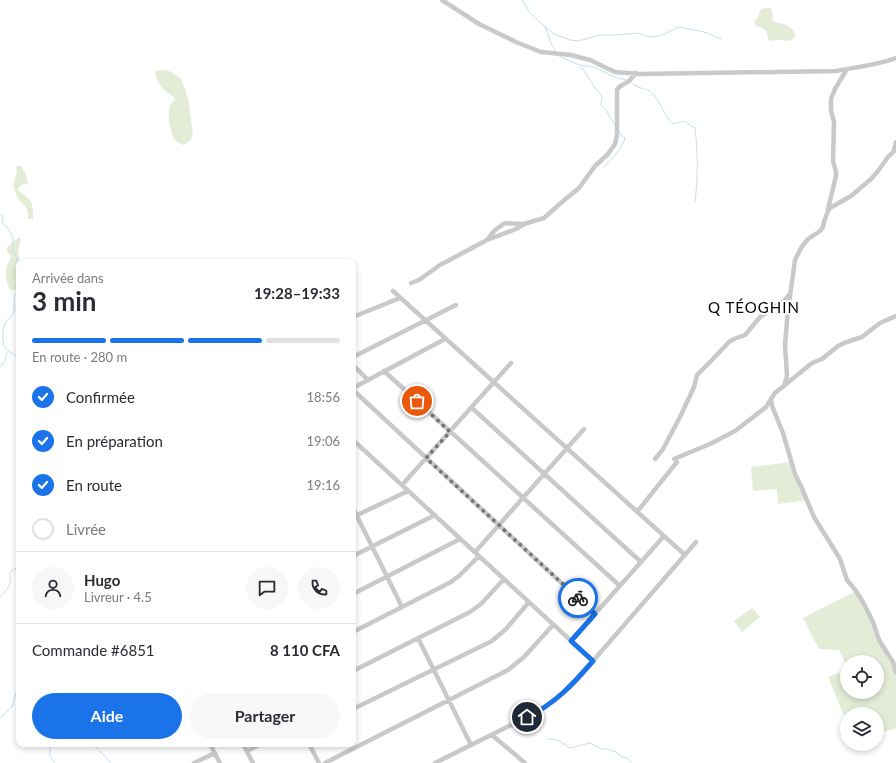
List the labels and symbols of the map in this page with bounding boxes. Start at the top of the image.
district label: Q TÉOGHIN [708,298,800,316]
pin [400,384,434,418]
courier [558,578,598,618]
pin [510,700,544,734]

